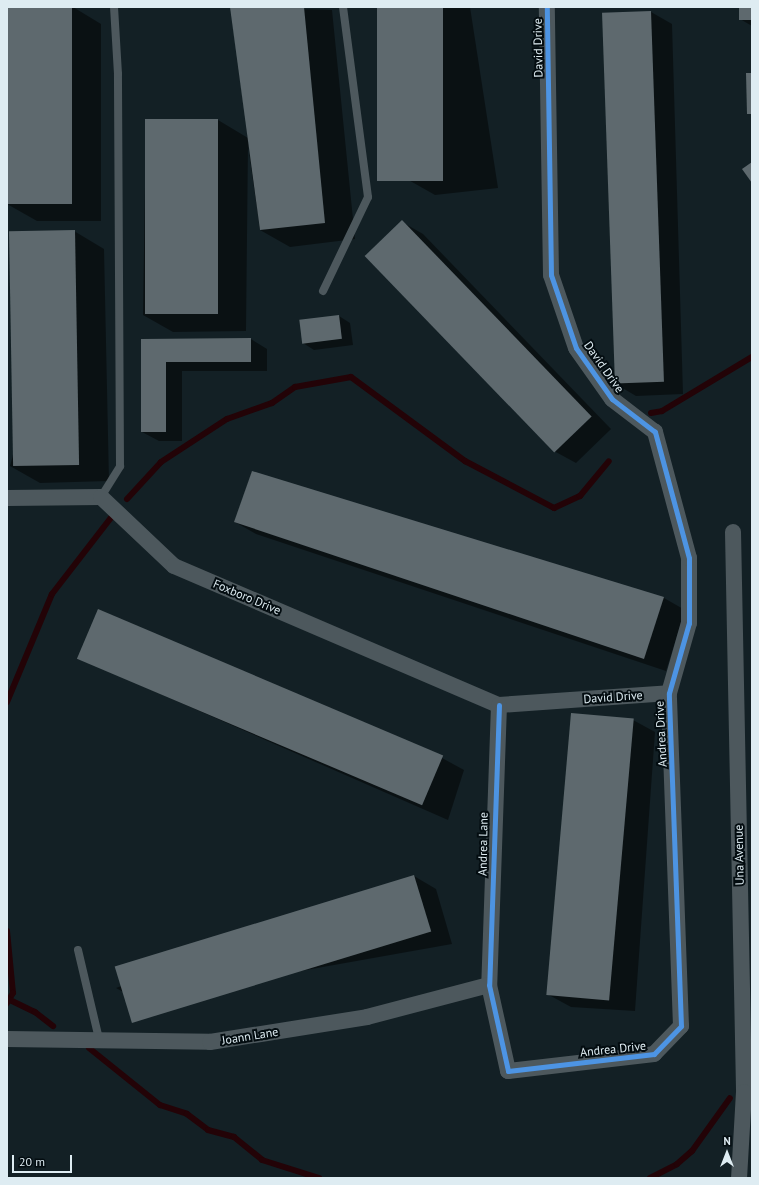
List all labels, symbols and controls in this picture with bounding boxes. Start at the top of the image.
street label: David Drive [530,18,546,78]
street label: David Drive [581,339,627,395]
street label: Foxboro Drive [211,576,283,618]
street label: David Drive [583,688,643,706]
street label: Andrea Drive [652,701,670,767]
street label: Andrea Lane [475,812,491,876]
street label: Una Avenue [731,824,747,886]
street label: Joann Lane [221,1024,279,1048]
street label: Andrea Drive [579,1038,647,1060]
north arrow [707,1133,747,1173]
text: N [723,1134,731,1148]
scale bar [14,1147,74,1173]
text: 20 m [19,1154,45,1169]

